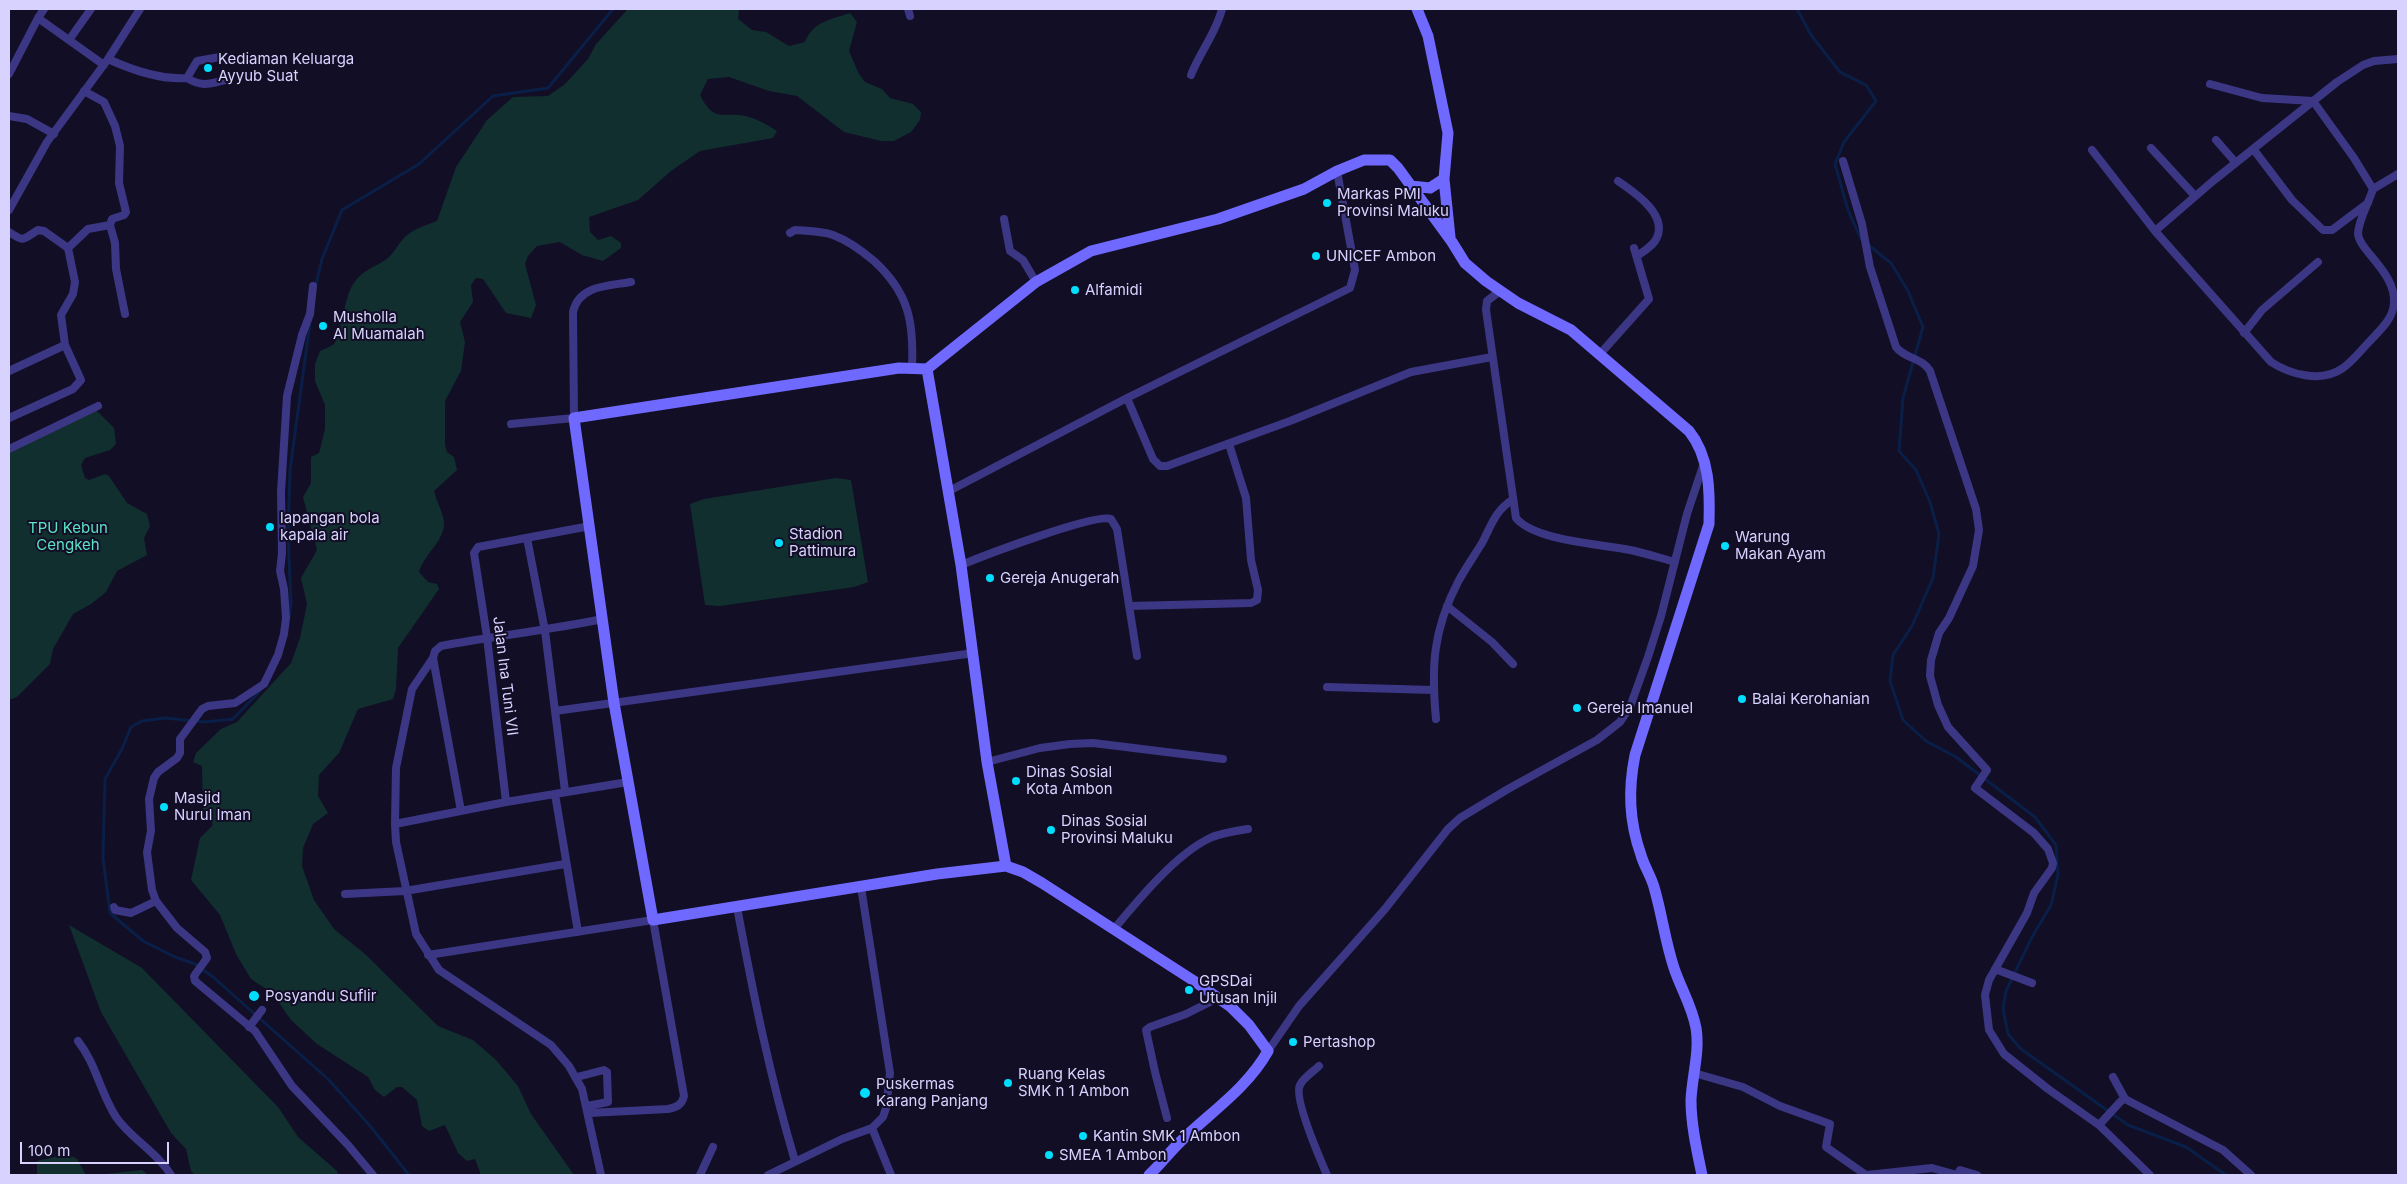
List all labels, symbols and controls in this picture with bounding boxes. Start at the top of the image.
place label: Kediaman Keluarga Ayyub Suat [218,50,354,85]
marker: Kediaman Keluarga Ayyub Suat [202,62,214,74]
place label: Markas PMI Provinsi Maluku [1337,185,1449,220]
marker: Markas PMI Provinsi Maluku [1321,197,1333,209]
place label: UNICEF Ambon [1326,247,1436,265]
marker: UNICEF Ambon [1310,250,1322,262]
place label: Alfamidi [1085,281,1142,299]
marker: Alfamidi [1069,284,1081,296]
place label: Musholla Al Muamalah [333,308,425,343]
marker: Musholla Al Muamalah [317,320,329,332]
place label: lapangan bola kapala air [280,509,380,544]
park label: TPU Kebun Cengkeh [28,519,108,554]
marker: lapangan bola kapala air [264,521,276,533]
place label: Stadion Pattimura [789,525,856,560]
place label: Warung Makan Ayam [1735,528,1826,563]
marker: Stadion Pattimura [773,537,785,549]
marker: Warung Makan Ayam [1719,540,1731,552]
place label: Gereja Anugerah [1000,569,1119,587]
marker: Gereja Anugerah [984,572,996,584]
street label: Jalan Ina Tuni VII [489,615,521,737]
place label: Balai Kerohanian [1752,690,1870,708]
marker: Balai Kerohanian [1736,693,1748,705]
place label: Gereja Imanuel [1587,699,1693,717]
marker: Gereja Imanuel [1571,702,1583,714]
place label: Dinas Sosial Kota Ambon [1026,763,1113,798]
marker: Dinas Sosial Kota Ambon [1010,775,1022,787]
place label: Masjid Nurul Iman [174,789,251,824]
marker: Masjid Nurul Iman [158,801,170,813]
place label: Dinas Sosial Provinsi Maluku [1061,812,1173,847]
marker: Dinas Sosial Provinsi Maluku [1045,824,1057,836]
place label: GPSDai Utusan Injil [1199,972,1277,1007]
marker: GPSDai Utusan Injil [1183,984,1195,996]
place label: Posyandu Suflir [265,987,376,1005]
marker: Posyandu Suflir [247,989,261,1003]
place label: Pertashop [1303,1033,1375,1051]
marker: Pertashop [1287,1036,1299,1048]
place label: Ruang Kelas SMK n 1 Ambon [1018,1065,1129,1100]
place label: Puskermas Karang Panjang [876,1075,988,1110]
marker: Ruang Kelas SMK n 1 Ambon [1002,1077,1014,1089]
marker: Puskermas Karang Panjang [858,1086,872,1100]
place label: Kantin SMK 1 Ambon [1093,1127,1240,1145]
marker: Kantin SMK 1 Ambon [1077,1130,1089,1142]
scale bar [22,1132,171,1164]
text: 100 m [28,1141,70,1160]
place label: SMEA 1 Ambon [1059,1146,1167,1164]
marker: SMEA 1 Ambon [1043,1149,1055,1161]

